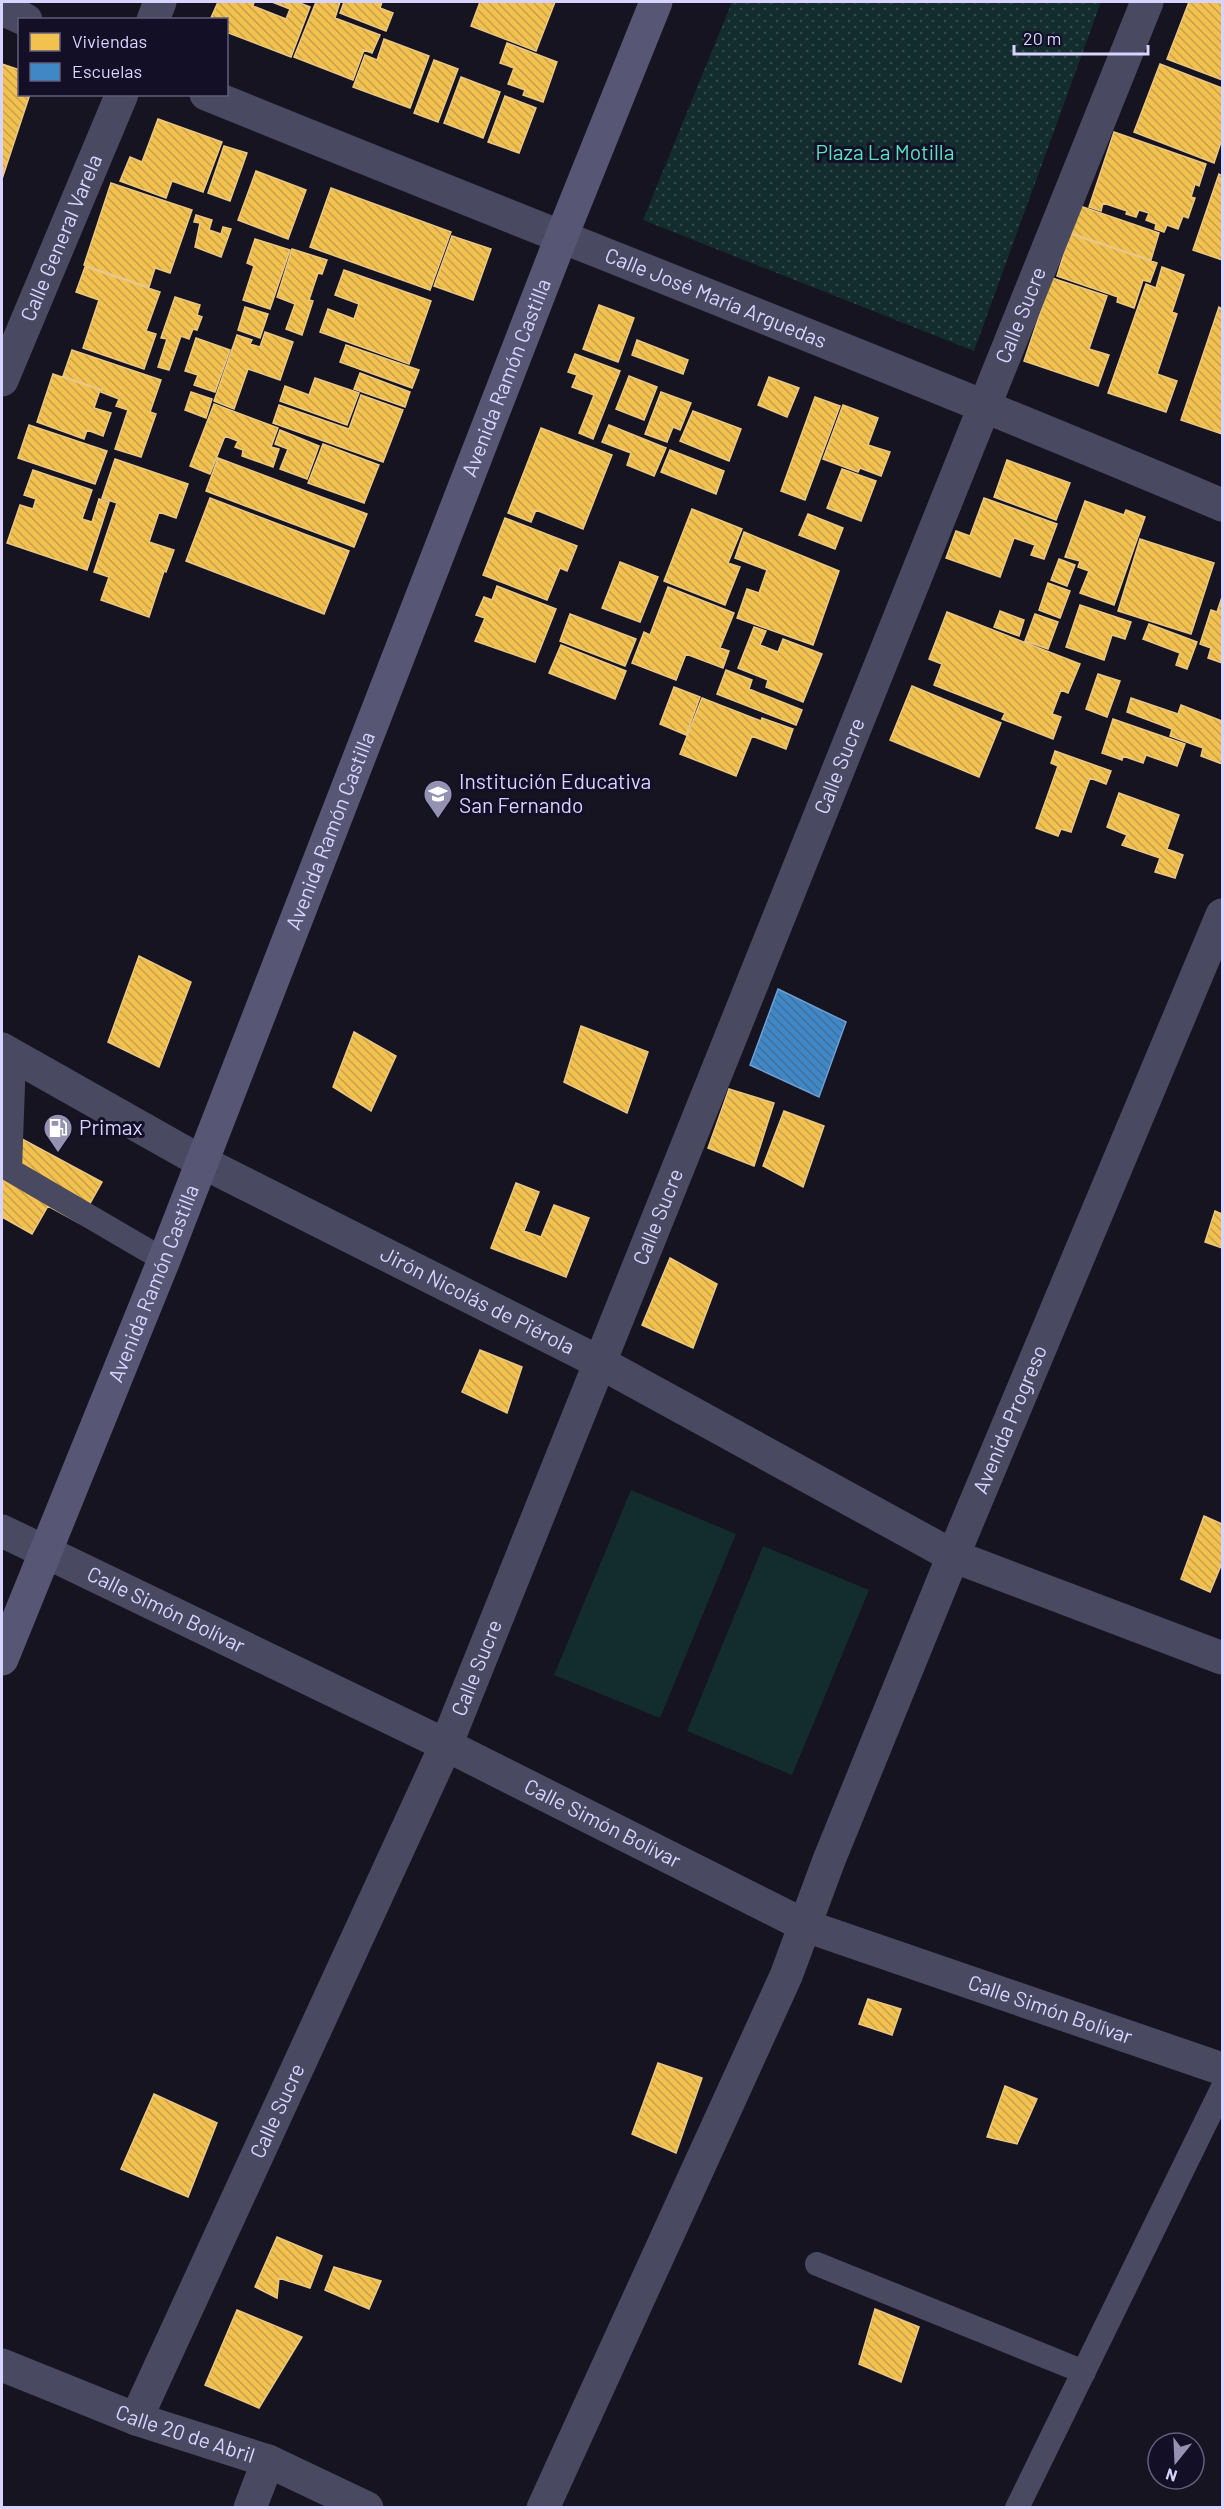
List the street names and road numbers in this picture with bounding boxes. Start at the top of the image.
street label: Calle General Varela [14,150,106,325]
street label: Calle José María Arguedas [602,241,831,352]
street label: Calle Sucre [989,263,1050,366]
street label: Avenida Ramón Castilla [455,275,555,480]
street label: Calle Sucre [808,714,869,817]
street label: Avenida Ramón Castilla [280,728,379,933]
street label: Calle Sucre [626,1165,688,1268]
street label: Avenida Ramón Castilla [102,1181,203,1385]
street label: Jirón Nicolás de Piérola [377,1240,579,1359]
street label: Avenida Progreso [967,1341,1051,1497]
street label: Calle Simón Bolívar [84,1560,250,1657]
street label: Calle Sucre [445,1616,506,1719]
street label: Calle Simón Bolívar [521,1772,686,1872]
street label: Calle Simón Bolívar [965,1969,1136,2048]
street label: Calle Sucre [244,2059,309,2162]
street label: Calle 20 de Abril [113,2398,258,2467]

